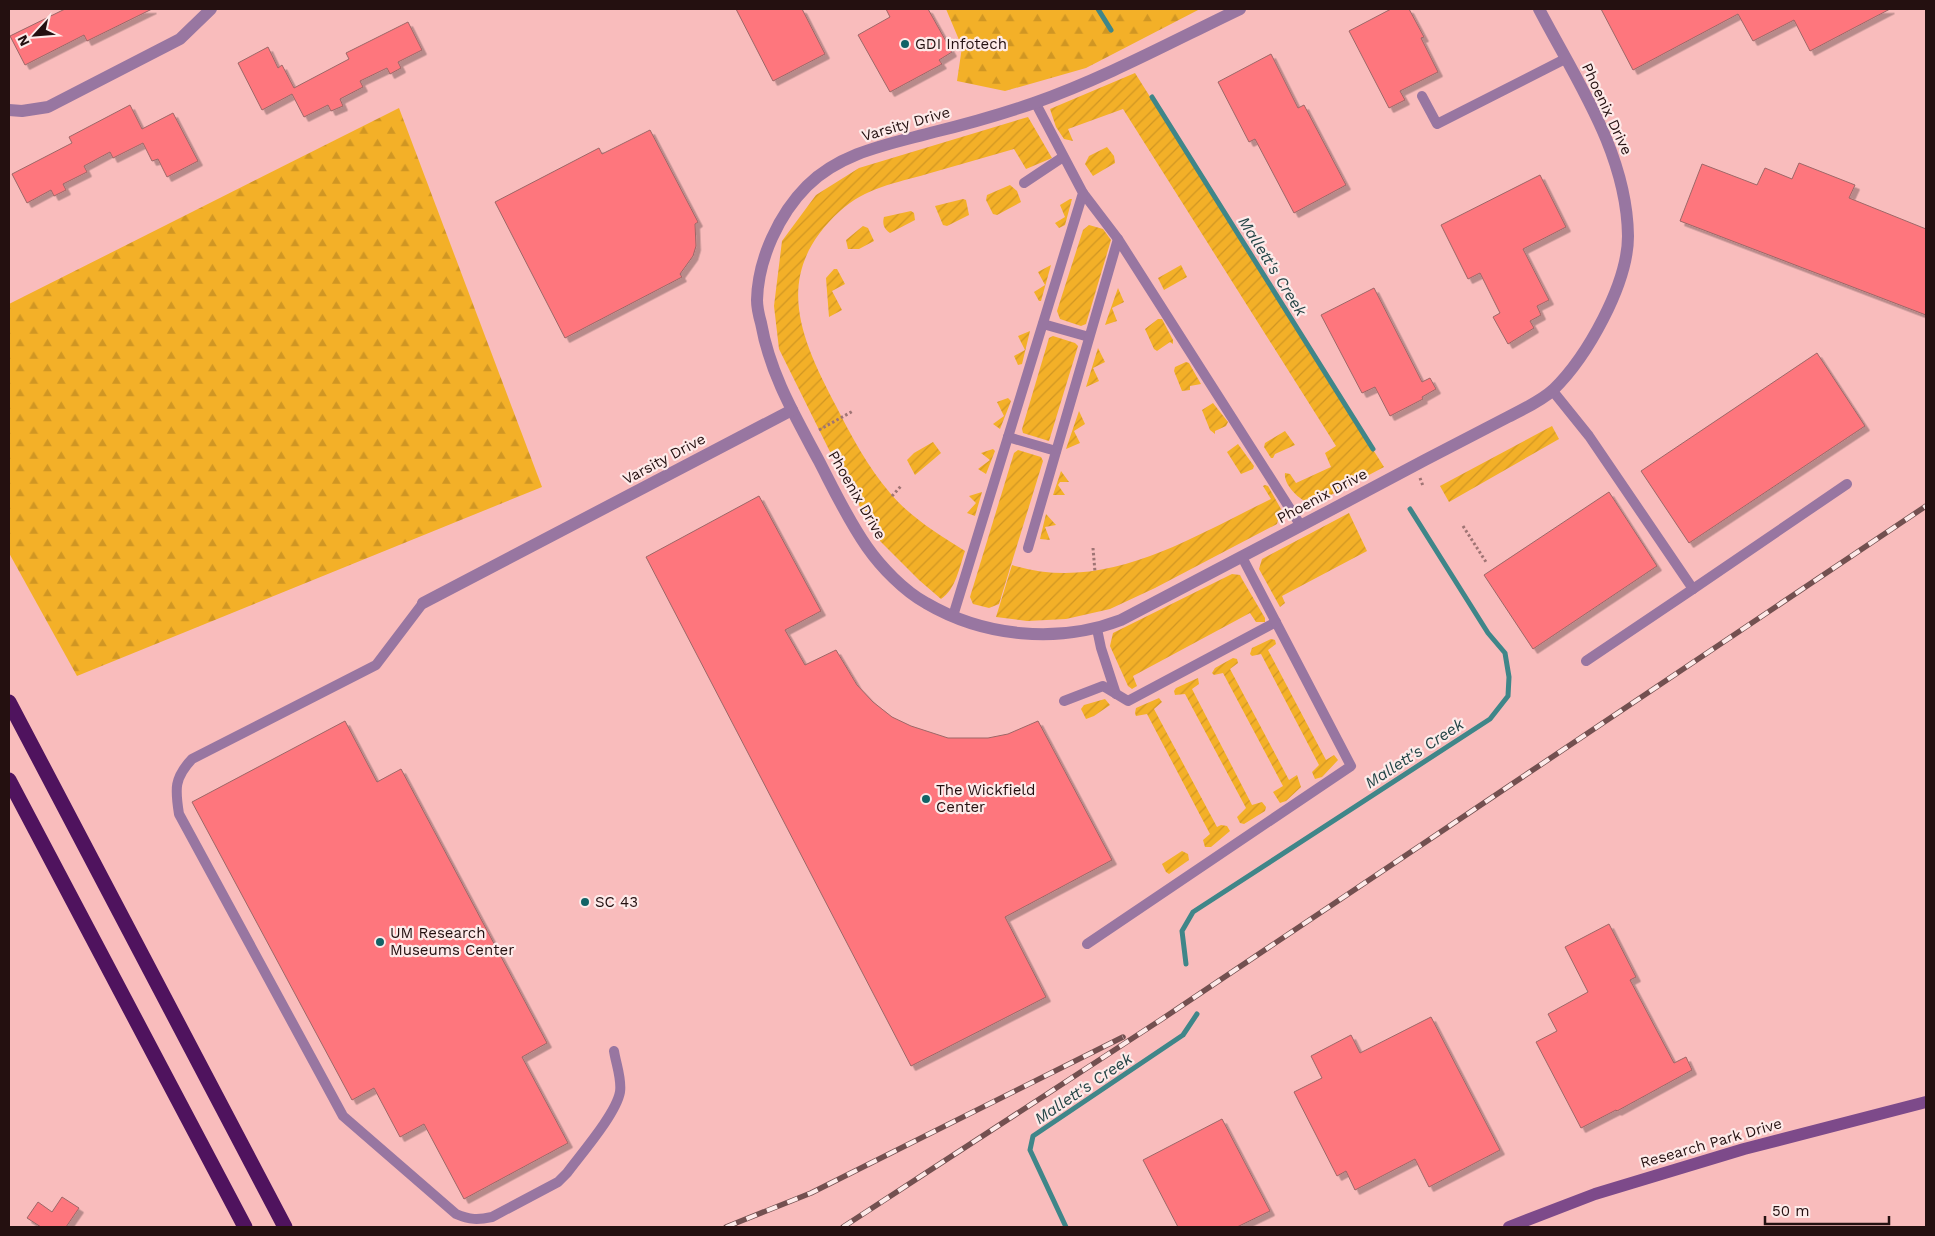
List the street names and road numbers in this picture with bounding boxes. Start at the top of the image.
street label: Phoenix Drive [1578,60,1636,158]
street label: Varsity Drive [860,103,952,145]
street label: Varsity Drive [620,430,708,488]
street label: Phoenix Drive [824,447,890,543]
street label: Phoenix Drive [1274,465,1370,527]
street label: Research Park Drive [1638,1114,1784,1172]

